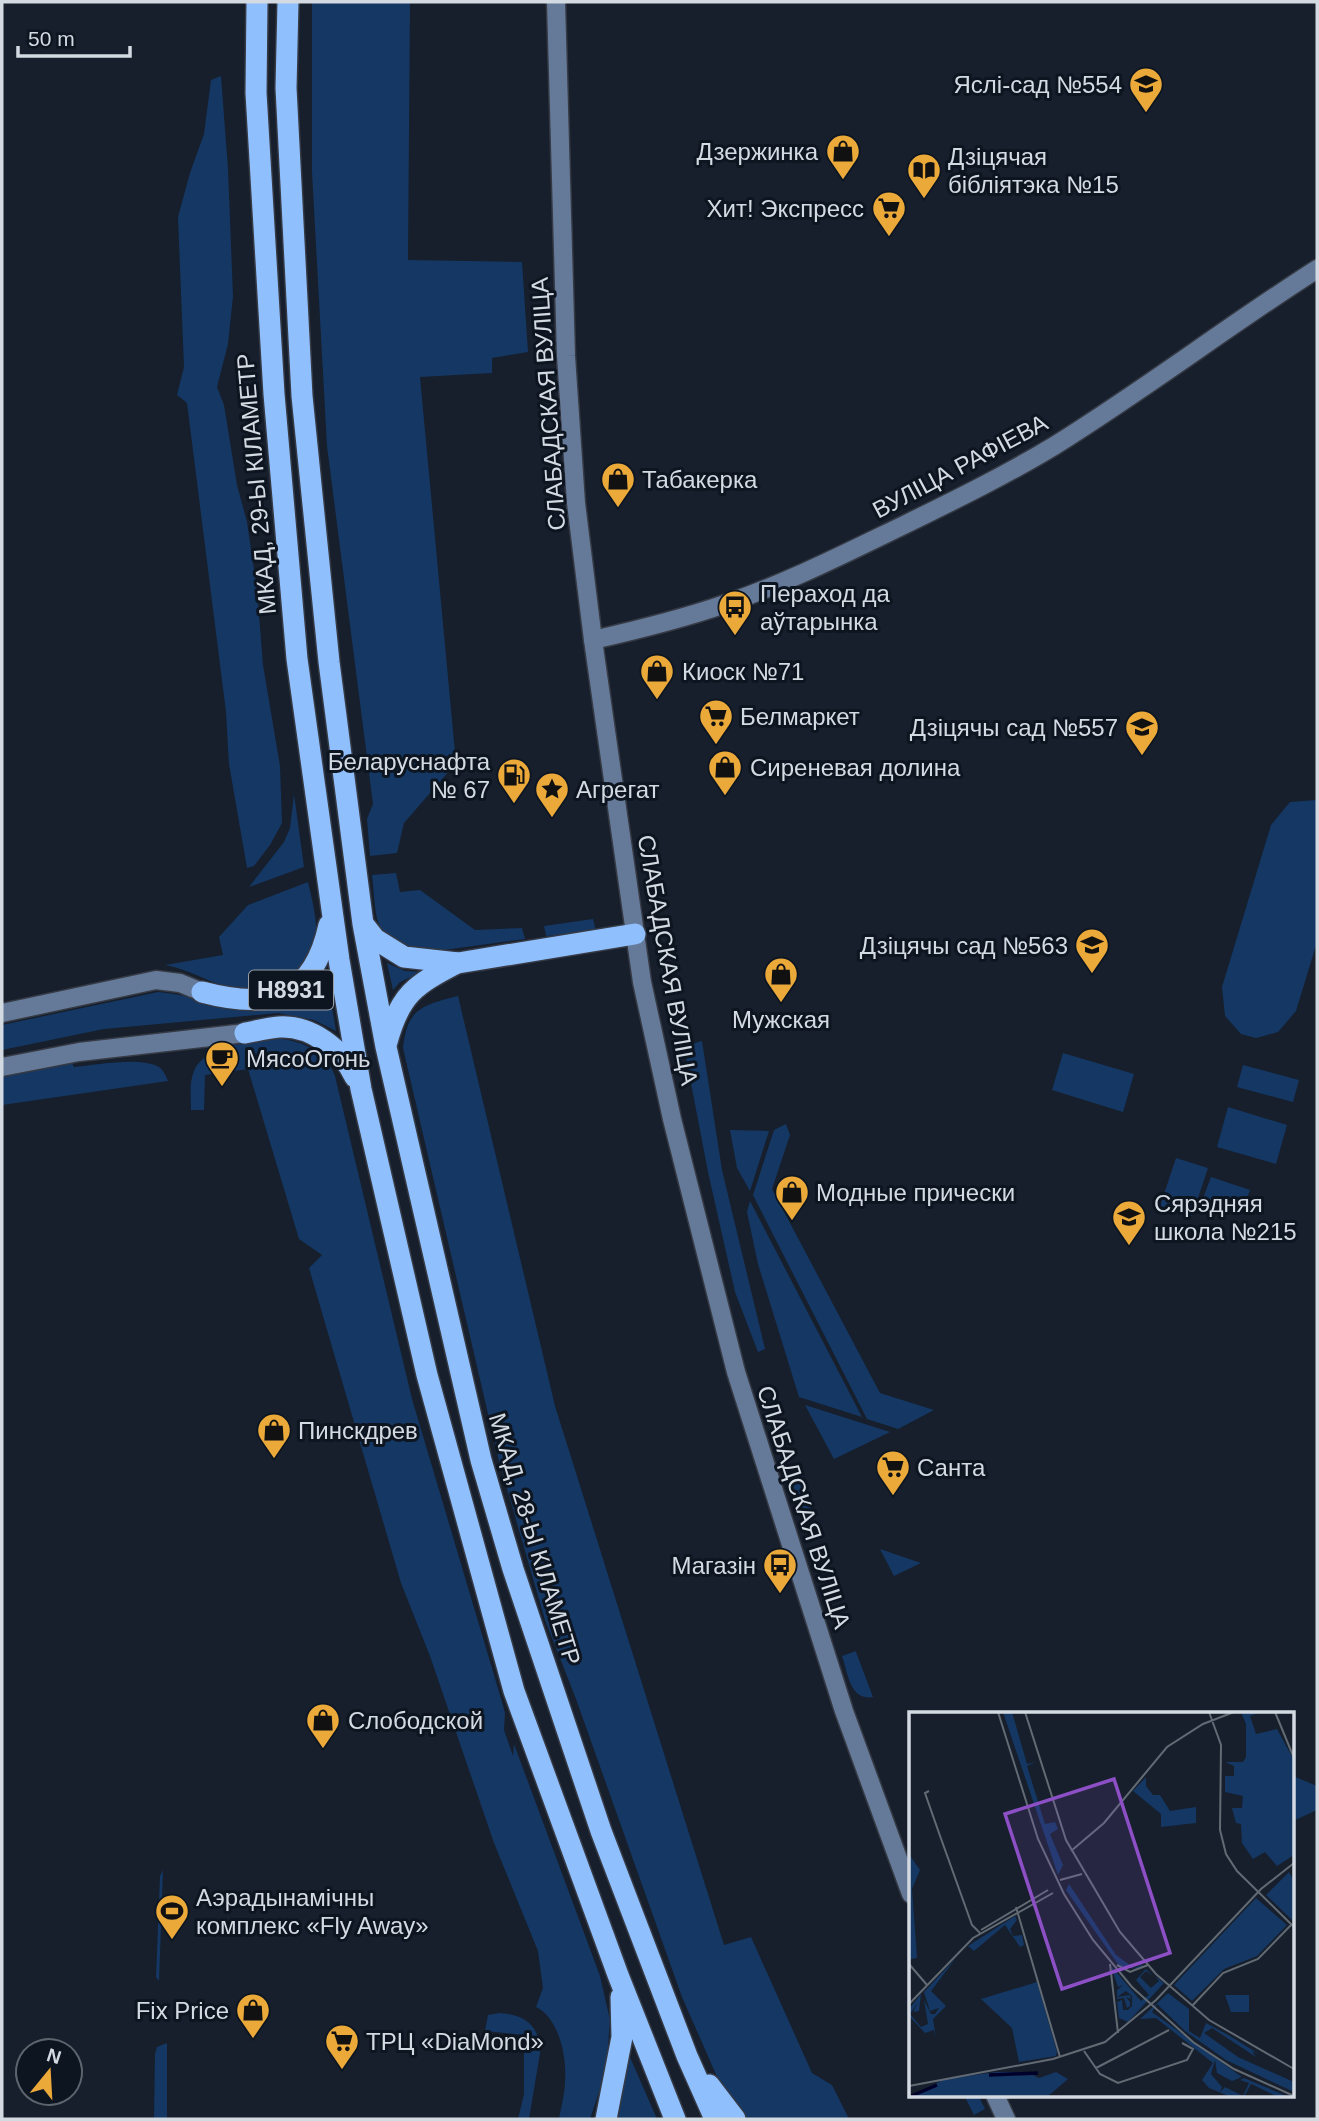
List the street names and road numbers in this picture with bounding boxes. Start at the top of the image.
street label: СЛАБАДСКАЯ ВУЛІЦА [526,277,570,531]
street label: МКАД, 29-Ы КІЛАМЕТР [231,352,281,616]
street label: ВУЛІЦА РАФІЕВА [868,408,1052,524]
street label: СЛАБАДСКАЯ ВУЛІЦА [633,833,703,1087]
road number: Н8931 [249,970,333,1009]
street label: СЛАБАДСКАЯ ВУЛІЦА [752,1382,856,1632]
street label: МКАД, 28-Ы КІЛАМЕТР [484,1410,586,1668]

